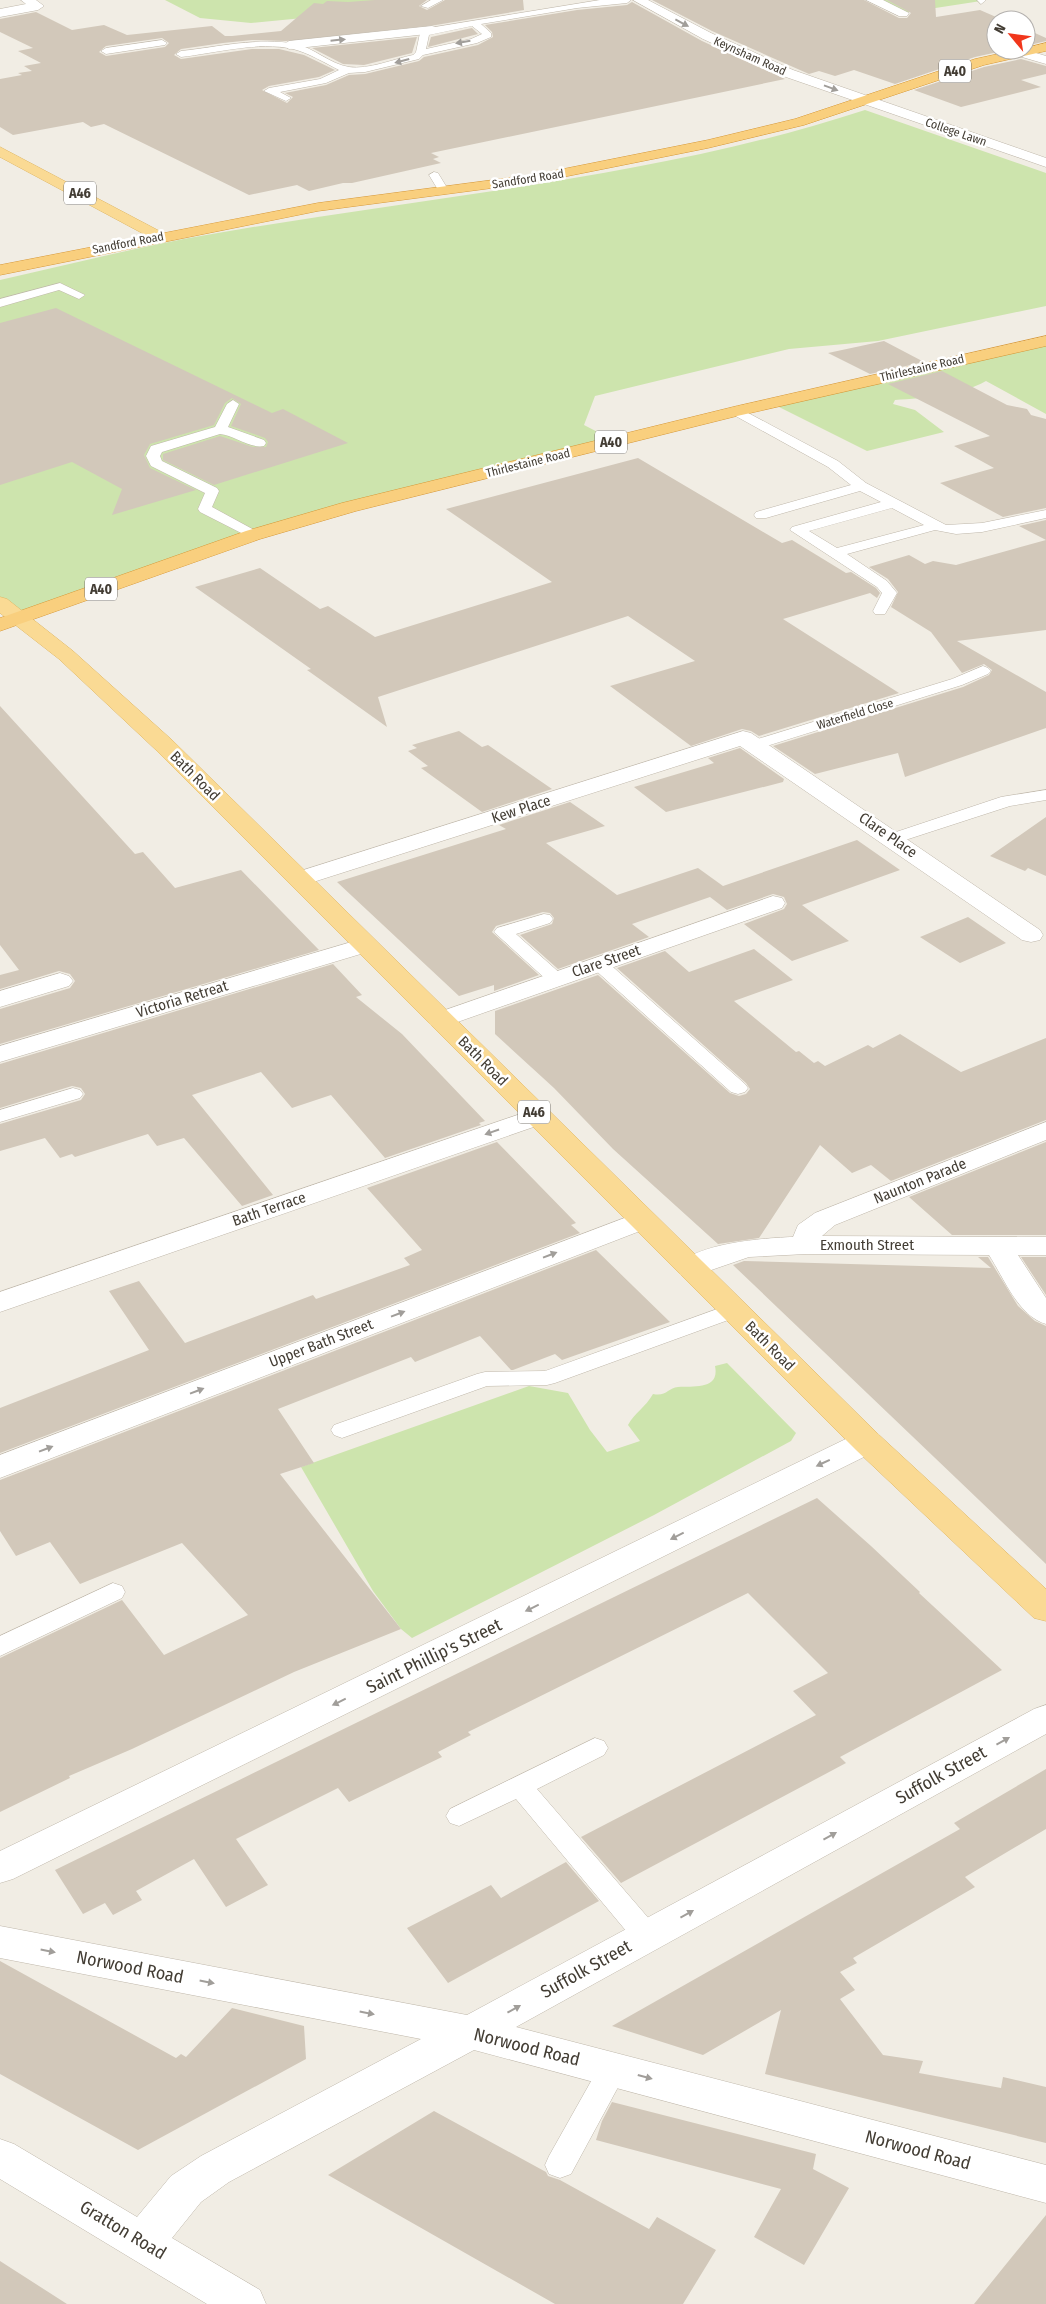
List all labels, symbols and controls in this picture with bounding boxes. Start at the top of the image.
north arrow [986,10,1036,60]
one-way arrow [675,19,690,27]
text: N [991,21,1010,37]
street label: Keynsham Road [712,34,788,78]
one-way arrow [330,36,346,44]
one-way arrow [455,39,471,47]
one-way arrow [394,57,409,65]
road number: A40 [939,59,971,82]
one-way arrow [824,84,839,92]
street label: College Lawn [924,115,988,149]
street label: Sandford Road [491,166,565,192]
road number: A46 [64,182,96,204]
street label: Sandford Road [91,229,165,257]
street label: Thirlestaine Road [879,352,965,384]
road number: A40 [595,431,627,454]
street label: Thirlestaine Road [485,446,571,480]
road number: A40 [85,578,117,600]
street label: Waterfield Close [815,696,895,732]
street label: Bath Road [166,747,224,805]
street label: Kew Place [489,791,553,827]
street label: Clare Place [855,808,921,862]
street label: Clare Street [569,941,643,981]
street label: Victoria Retreat [134,976,230,1021]
street label: Bath Road [454,1032,512,1090]
road number: A46 [518,1100,550,1124]
one-way arrow [484,1128,499,1136]
street label: Naunton Parade [871,1154,969,1208]
street label: Bath Terrace [230,1188,308,1230]
street label: Exmouth Street [820,1236,914,1254]
one-way arrow [542,1251,557,1259]
one-way arrow [391,1310,406,1318]
street label: Upper Bath Street [267,1315,376,1371]
street label: Bath Road [741,1317,799,1375]
one-way arrow [190,1387,205,1395]
one-way arrow [38,1445,53,1452]
one-way arrow [816,1459,830,1467]
one-way arrow [670,1532,685,1540]
one-way arrow [525,1604,539,1612]
street label: Saint Phillip's Street [363,1614,505,1698]
one-way arrow [331,1698,346,1706]
one-way arrow [996,1737,1010,1745]
street label: Suffolk Street [892,1741,990,1809]
one-way arrow [822,1832,837,1840]
one-way arrow [680,1910,695,1918]
street label: Suffolk Street [537,1935,635,2003]
street label: Norwood Road [75,1946,185,1988]
one-way arrow [40,1948,56,1956]
one-way arrow [200,1978,215,1986]
one-way arrow [507,2005,521,2013]
one-way arrow [359,2009,375,2017]
street label: Norwood Road [472,2023,582,2071]
one-way arrow [637,2073,652,2081]
street label: Norwood Road [863,2125,973,2175]
street label: Gratton Road [76,2196,170,2264]

